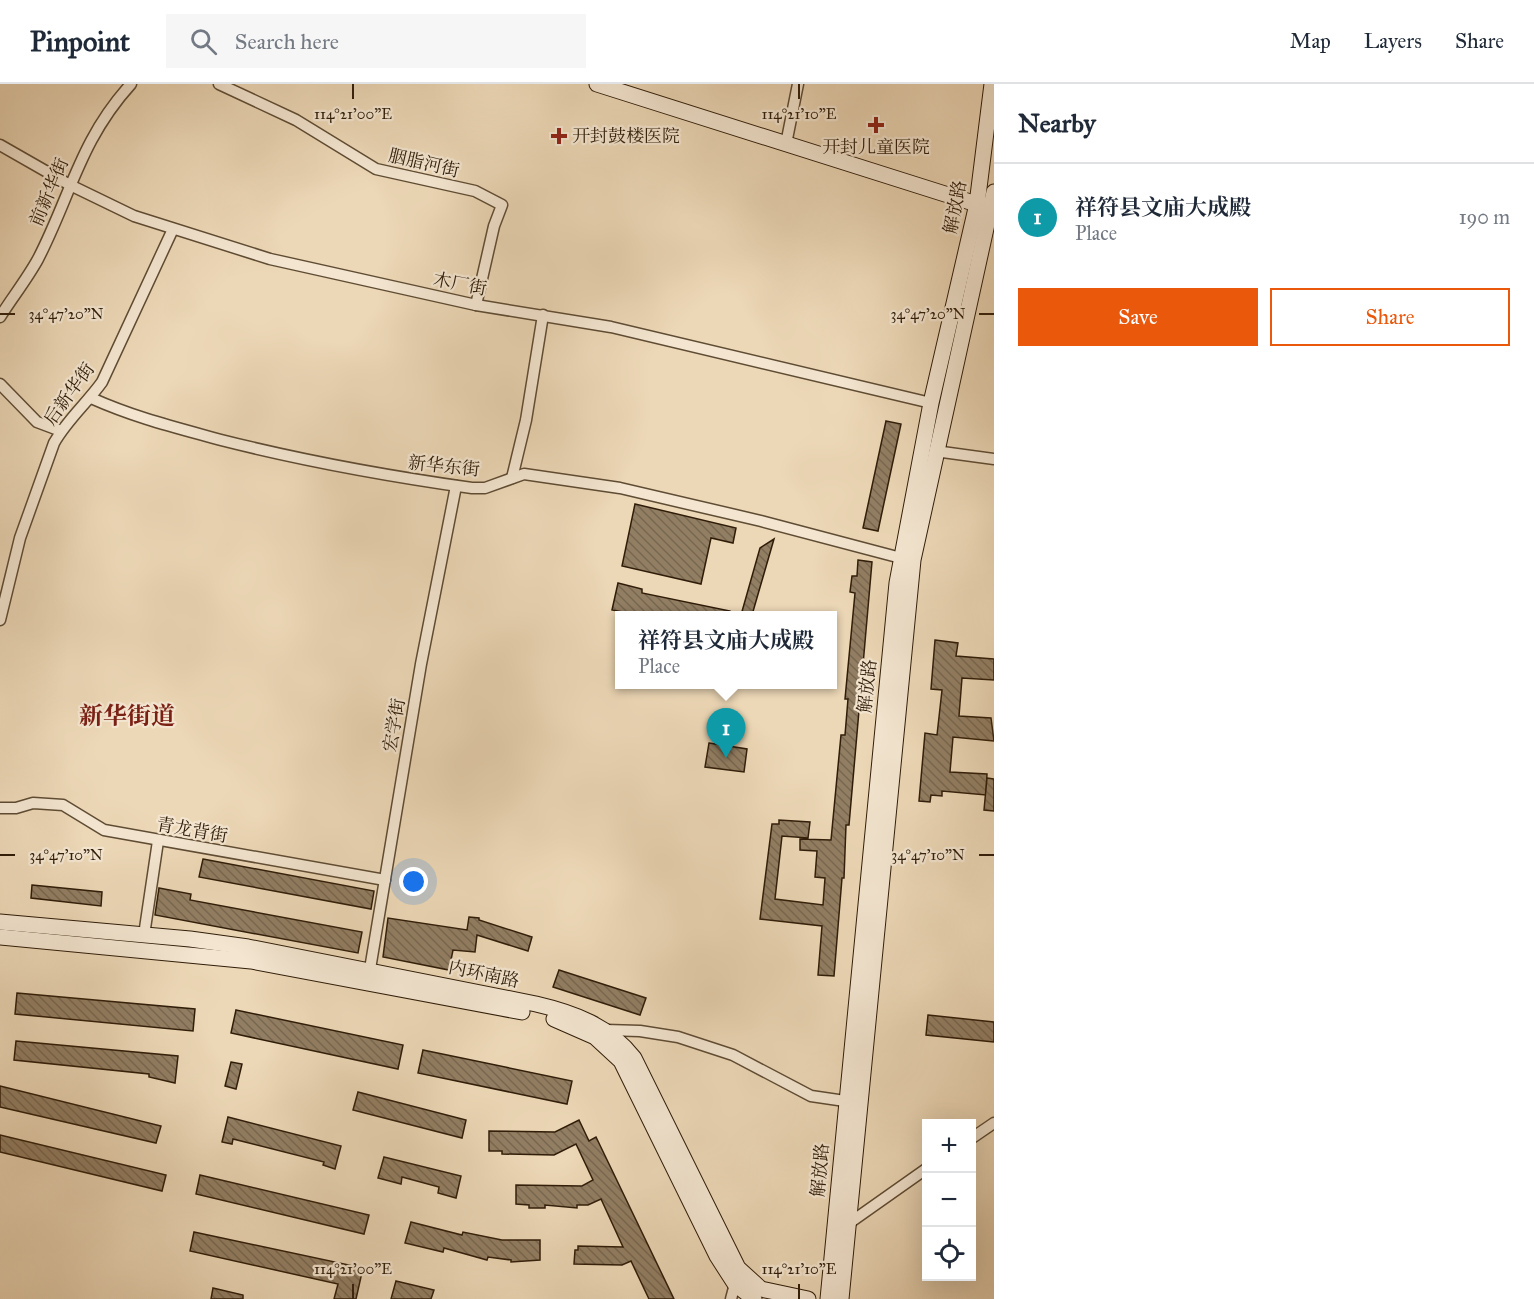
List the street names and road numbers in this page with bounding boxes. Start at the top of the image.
street label: 胭脂河街 [386,144,462,182]
street label: 前新华街 [25,155,73,229]
street label: 解放路 [939,178,971,236]
street label: 木厂街 [431,268,489,300]
street label: 后新华街 [39,358,99,430]
street label: 新华东街 [407,451,481,481]
street label: 解放路 [853,658,881,714]
street label: 宏学街 [378,697,410,753]
street label: 青龙背街 [155,813,229,847]
street label: 内环南路 [446,956,522,992]
street label: 解放路 [807,1142,833,1198]

